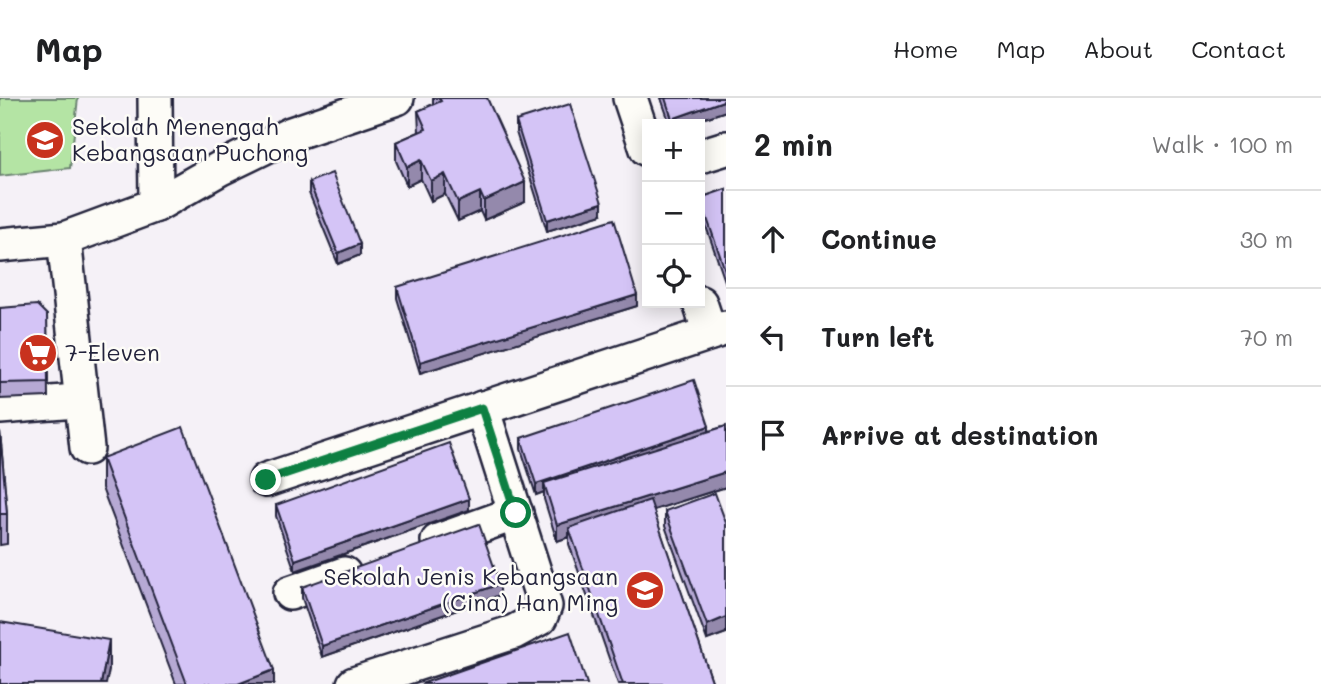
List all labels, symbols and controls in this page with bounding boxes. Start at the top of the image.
text: Map [35,27,103,70]
text: Home [893,33,958,64]
text: Map [996,33,1045,64]
text: About [1083,33,1153,64]
text: Contact [1191,33,1286,64]
place label: Sekolah Menengah Kebangsaan Puchong [72,111,308,167]
school or university icon: Sekolah Menengah Kebangsaan Puchong [24,119,66,161]
map controls [642,119,705,308]
button: + [642,119,705,182]
text: 2 min [754,124,833,164]
text: Walk · 100 m [1151,129,1293,159]
button: − [642,182,705,245]
icon: ahead [754,220,792,258]
text: Continue [821,222,937,256]
text: 30 m [1240,224,1293,254]
button: locate [642,245,705,308]
icon: left [754,318,792,356]
text: Turn left [821,320,934,354]
text: 70 m [1240,322,1293,352]
supermarket icon: 7-Eleven [17,332,59,374]
place label: 7-Eleven [65,337,160,367]
icon: arrive [754,416,792,454]
text: Arrive at destination [821,418,1098,452]
route end [250,464,281,495]
route start [500,497,531,528]
place label: Sekolah Jenis Kebangsaan (Cina) Han Ming [324,561,618,617]
school or university icon: Sekolah Jenis Kebangsaan (Cina) Han Ming [624,569,666,611]

